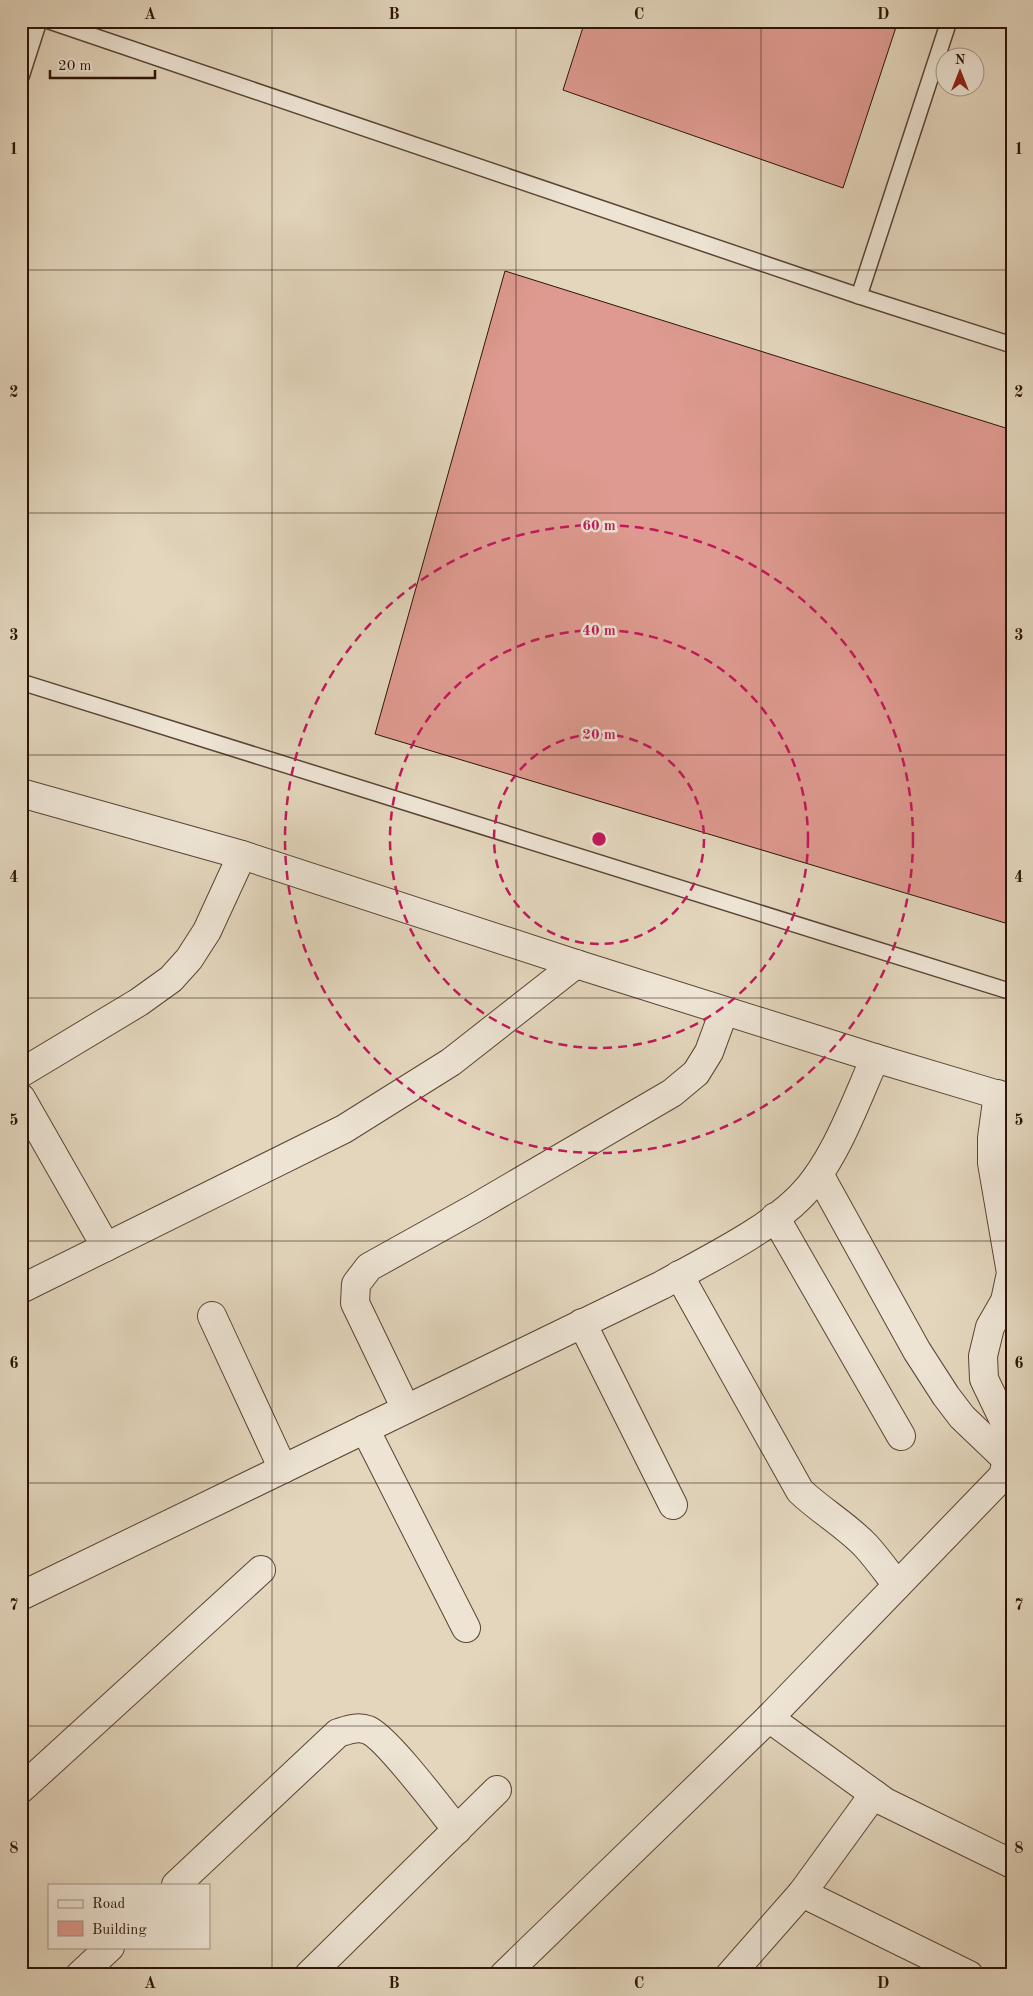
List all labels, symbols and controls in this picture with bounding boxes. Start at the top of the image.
text: A [144,7,156,23]
text: B [388,7,400,23]
text: C [634,7,644,23]
text: D [877,7,889,23]
scale bar [50,48,155,80]
north arrow [936,48,986,98]
text: N [955,53,966,67]
text: 20 m [58,59,92,74]
text: 1 [9,142,19,158]
text: 1 [1014,142,1024,158]
text: 2 [9,385,19,401]
text: 2 [1014,385,1024,401]
text: 60 m [582,519,616,534]
text: 40 m [582,624,616,639]
text: 3 [9,628,19,644]
text: 3 [1014,628,1024,644]
text: 20 m [582,728,616,743]
centre of rings [590,830,608,848]
text: 4 [9,870,19,886]
text: 4 [1014,870,1024,886]
text: 5 [9,1113,19,1129]
text: 5 [1014,1113,1024,1129]
text: 6 [9,1356,19,1372]
text: 6 [1014,1356,1024,1372]
text: 7 [9,1598,19,1614]
text: 7 [1014,1598,1024,1614]
text: 8 [9,1841,19,1857]
text: 8 [1014,1841,1024,1857]
legend [48,1884,210,1948]
text: Road [92,1897,126,1912]
text: Building [92,1923,147,1938]
text: A [144,1976,156,1992]
text: B [388,1976,400,1992]
text: C [634,1976,644,1992]
text: D [877,1976,889,1992]

